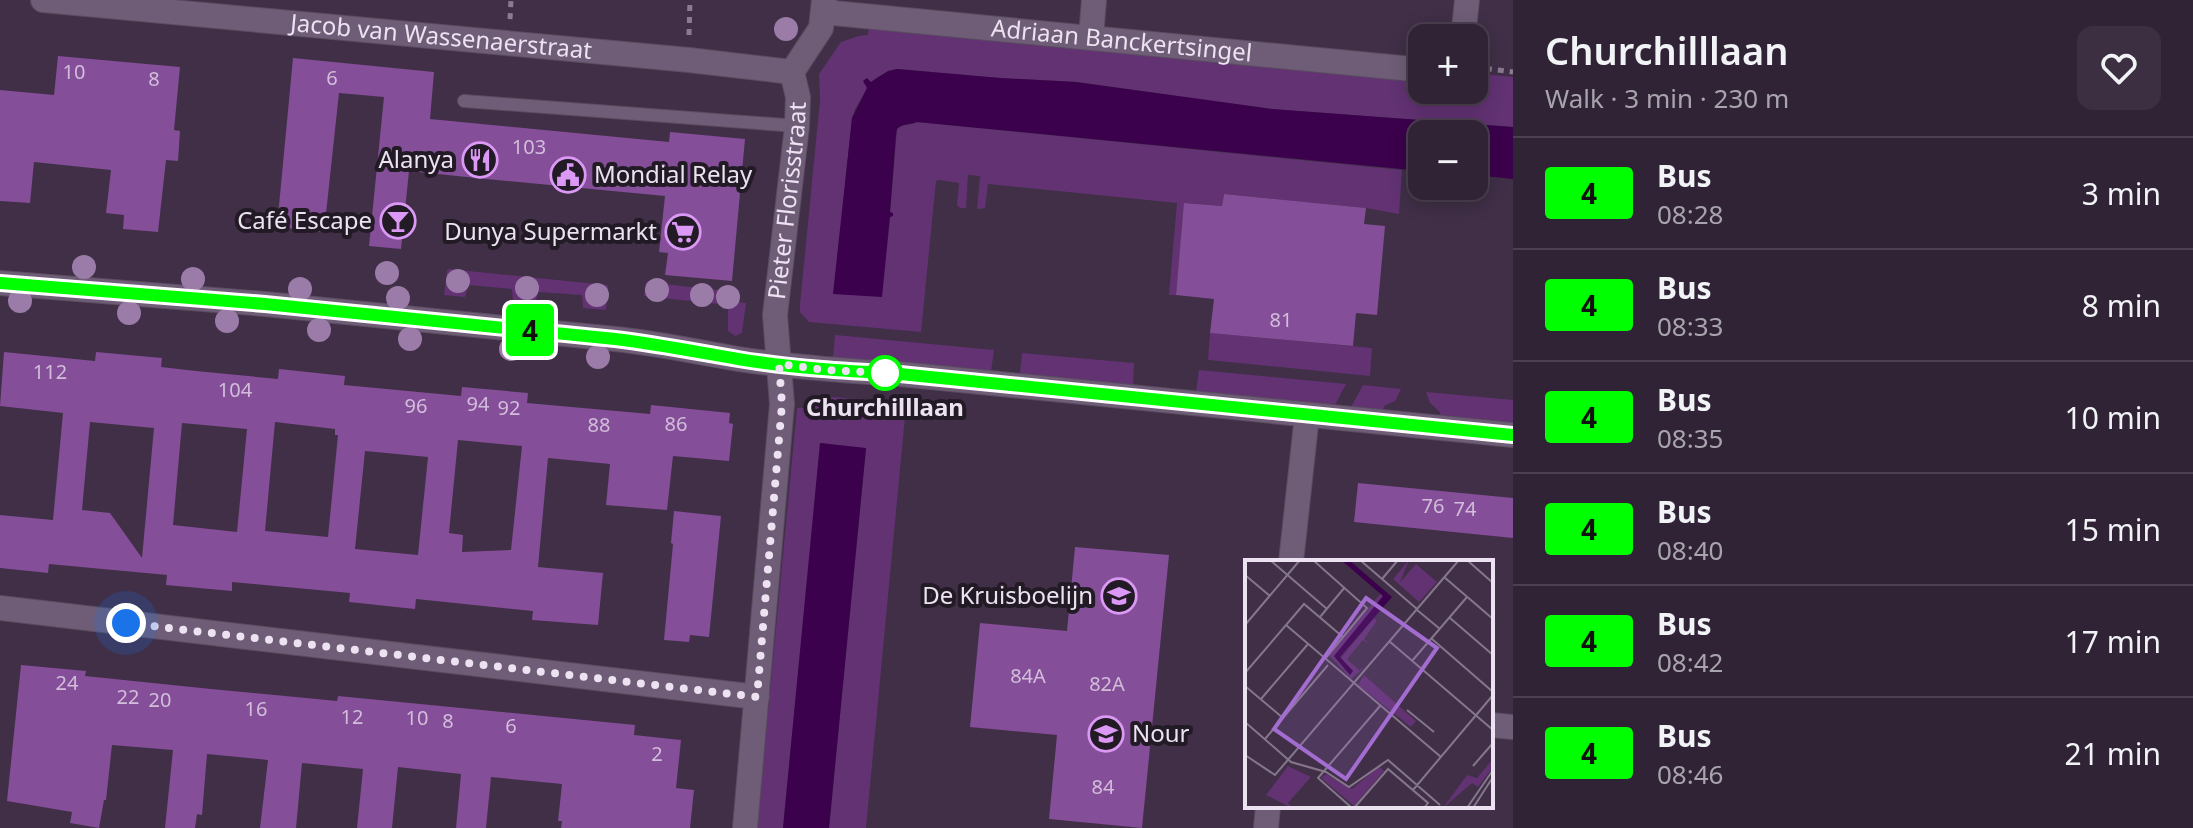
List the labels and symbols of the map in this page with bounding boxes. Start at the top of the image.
street label: Jacob van Wassenaerstraat [287,5,594,66]
street label: Adriaan Banckertsingel [990,10,1254,68]
house number: 10 [63,58,85,85]
house number: 6 [326,64,338,91]
house number: 8 [148,65,160,92]
street label: Pieter Florisstraat [759,101,813,301]
house number: 103 [512,133,546,160]
restaurant icon: Alanya [461,141,499,179]
place label: Alanya [378,142,454,175]
public building icon: Mondial Relay [549,156,587,194]
place label: Mondial Relay [594,157,753,190]
bar icon: Café Escape [379,202,417,240]
place label: Café Escape [237,203,372,236]
supermarket icon: Dunya Supermarkt [664,213,702,251]
place label: Dunya Supermarkt [444,214,657,247]
line badge: 4 [504,304,556,356]
house number: 81 [1270,306,1292,333]
marker: Churchilllaan [868,356,902,390]
house number: 112 [33,358,67,385]
house number: 104 [218,376,253,403]
house number: 94 [467,390,490,417]
place label: Churchilllaan [806,390,964,423]
house number: 96 [405,392,427,419]
house number: 92 [498,394,520,421]
house number: 86 [665,410,687,437]
house number: 88 [588,411,610,438]
house number: 76 [1422,492,1444,519]
house number: 74 [1454,495,1477,522]
inset map [1245,560,1493,808]
school or university icon: De Kruisboelijn [1100,577,1138,615]
place label: De Kruisboelijn [922,578,1093,611]
your location [106,603,146,643]
house number: 84A [1010,662,1046,689]
house number: 24 [56,669,79,696]
house number: 82A [1089,670,1125,697]
house number: 22 [117,683,139,710]
house number: 20 [149,686,171,713]
house number: 16 [245,695,267,722]
house number: 12 [341,703,363,730]
house number: 10 [406,704,428,731]
house number: 8 [442,707,454,734]
house number: 6 [505,712,517,739]
school or university icon: Nour [1087,715,1125,753]
place label: Nour [1132,716,1190,749]
house number: 2 [651,740,663,767]
house number: 84 [1092,773,1115,800]

